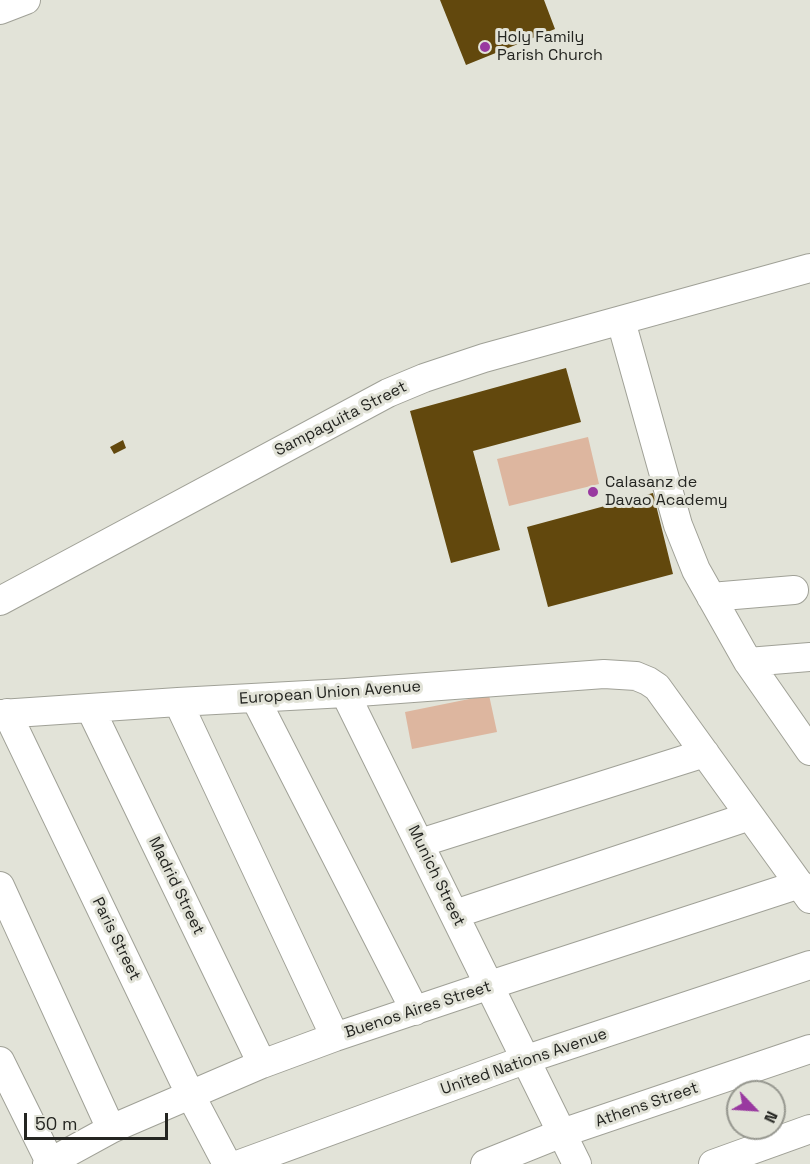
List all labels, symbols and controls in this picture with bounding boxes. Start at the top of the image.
place label: Holy Family Parish Church [497,28,603,66]
marker: Holy Family Parish Church [478,40,492,54]
street label: Sampaguita Street [272,377,410,461]
place label: Calasanz de Davao Academy [605,473,728,511]
marker: Calasanz de Davao Academy [586,485,600,499]
street label: European Union Avenue [239,677,421,709]
street label: Munich Street [403,822,469,930]
street label: Madrid Street [144,834,208,938]
street label: Paris Street [88,894,144,984]
street label: Buenos Aires Street [342,977,494,1043]
street label: United Nations Avenue [438,1024,610,1100]
street label: Athens Street [593,1078,701,1132]
north arrow [726,1080,786,1140]
scale bar [27,1101,171,1139]
text: N [759,1108,783,1126]
text: 50 m [35,1112,77,1135]

